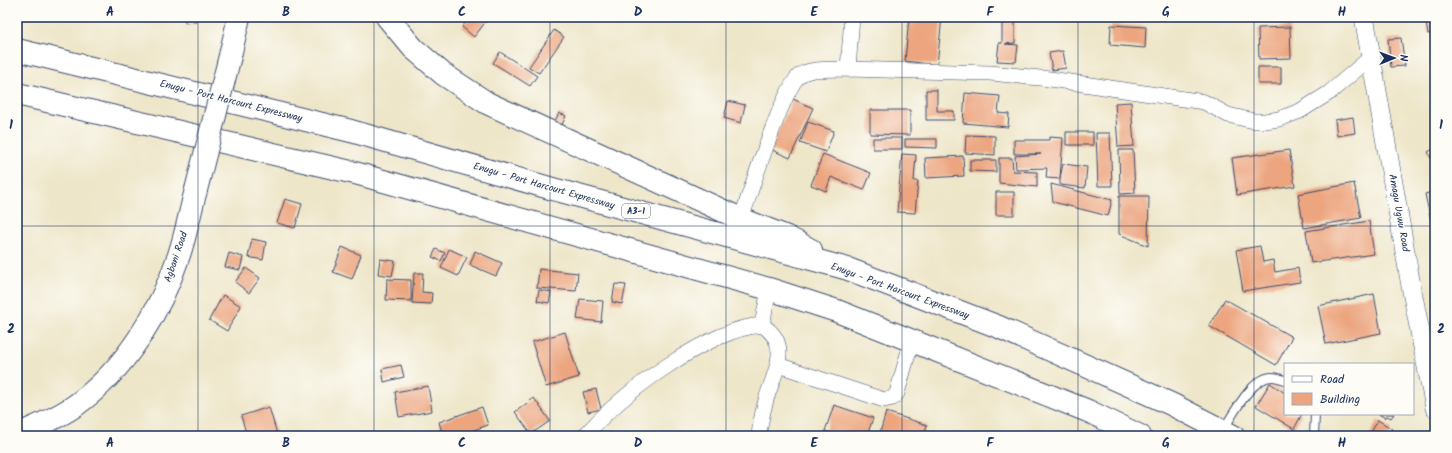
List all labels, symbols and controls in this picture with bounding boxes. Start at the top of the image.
text: A [106,2,114,23]
text: B [282,2,290,23]
text: C [458,2,466,23]
text: D [634,2,643,23]
text: E [810,2,818,23]
text: F [986,2,994,23]
text: G [1162,2,1170,23]
text: H [1338,2,1347,23]
north arrow [1374,38,1414,78]
text: N [1394,54,1412,62]
street label: Enugu - Port Harcourt Expressway [158,76,304,127]
text: 1 [9,115,13,136]
text: 1 [1439,115,1443,136]
street label: Enugu - Port Harcourt Expressway [471,158,617,214]
street label: Amagu Ugwu Road [1384,173,1414,254]
road number: A3-1 [622,204,650,218]
street label: Agbani Road [160,229,192,284]
street label: Enugu - Port Harcourt Expressway [829,258,972,324]
text: 2 [7,319,15,340]
text: 2 [1437,319,1445,340]
legend [1284,363,1414,415]
text: Road [1320,370,1345,389]
text: Building [1320,390,1360,409]
text: A [106,433,114,453]
text: B [282,433,290,453]
text: C [458,433,466,453]
text: D [634,433,643,453]
text: E [810,433,818,453]
text: F [986,433,994,453]
text: G [1162,433,1170,453]
text: H [1338,433,1347,453]

